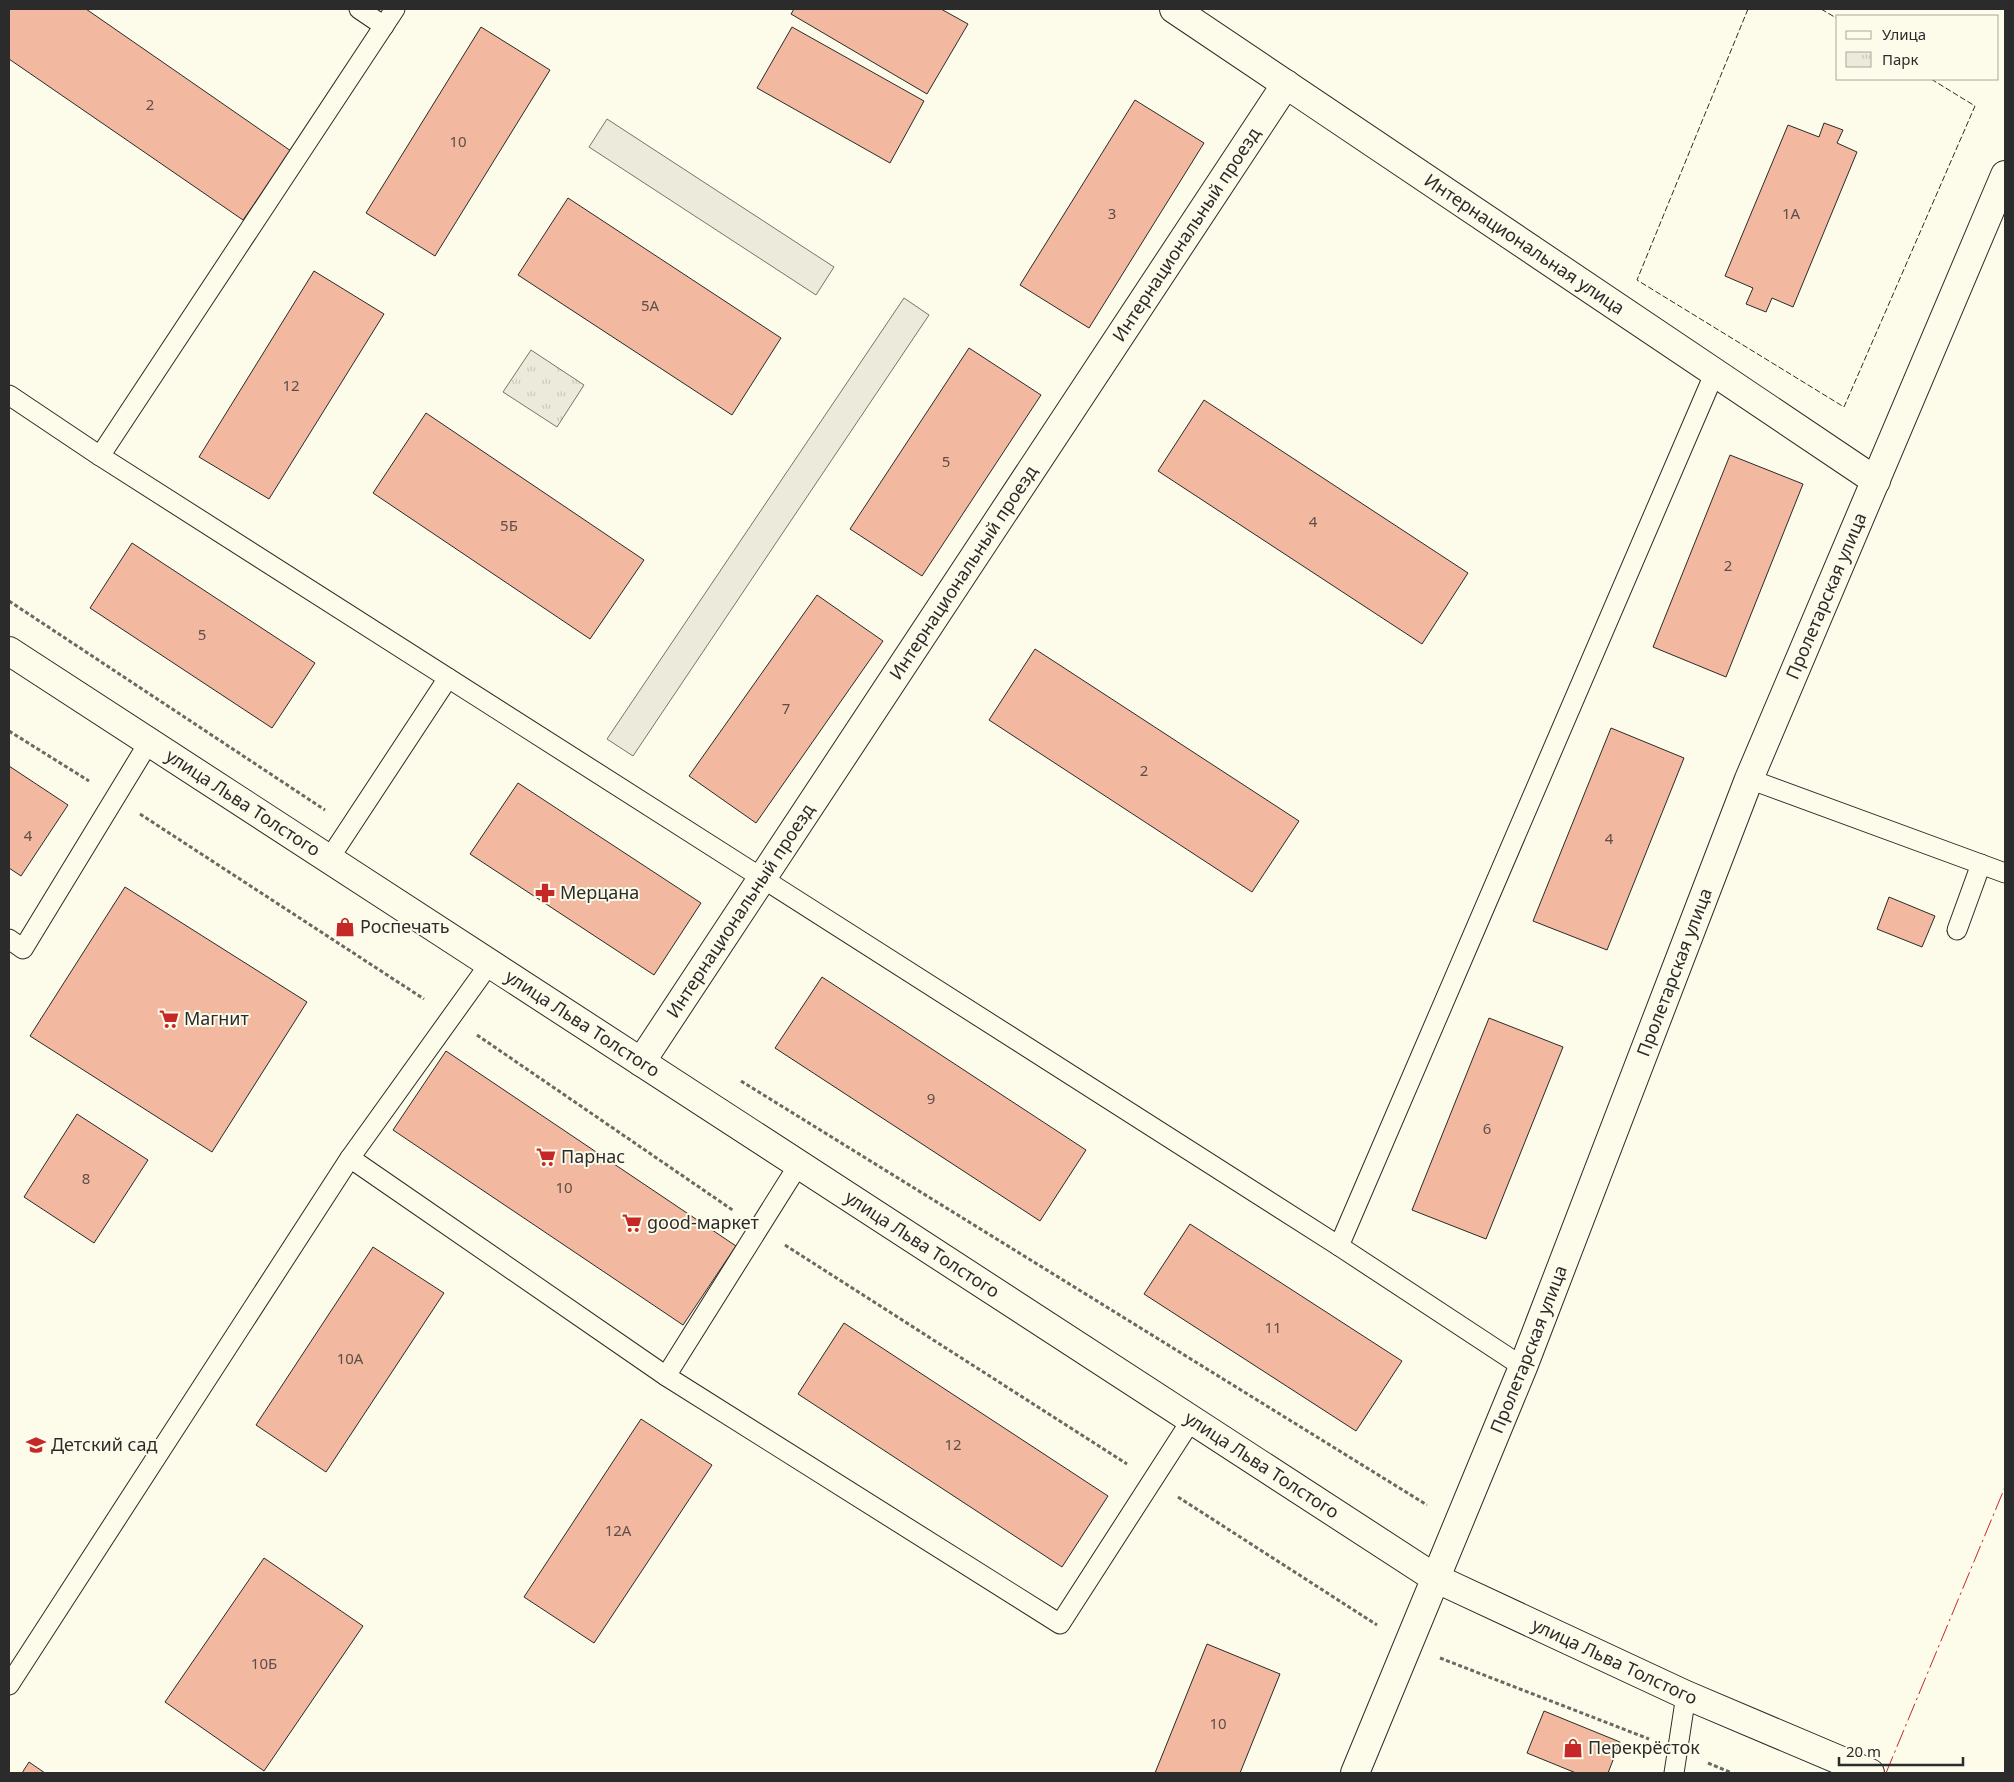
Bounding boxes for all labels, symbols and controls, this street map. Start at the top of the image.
legend [1836,15,1999,80]
text: Улица [1882,24,1926,44]
text: Парк [1882,49,1918,69]
house number: 2 [146,94,154,114]
street label: Интернациональный проезд [1106,122,1265,346]
house number: 10 [449,131,467,151]
street label: Интернациональная улица [1420,168,1630,320]
house number: 3 [1108,203,1116,223]
house number: 1А [1782,203,1801,223]
house number: 5А [641,295,660,315]
house number: 12 [282,375,300,395]
house number: 5 [942,451,950,471]
street label: Интернациональный проезд [883,460,1042,684]
street label: Пролетарская улица [1780,509,1872,683]
house number: 4 [1309,511,1318,531]
house number: 5Б [500,515,518,535]
house number: 2 [1724,555,1732,575]
house number: 5 [198,624,206,644]
house number: 7 [782,698,790,718]
street label: улица Льва Толстого [162,743,325,861]
house number: 2 [1140,760,1148,780]
street label: Интернациональный проезд [660,798,819,1022]
house number: 4 [24,825,33,845]
house number: 4 [1605,828,1614,848]
place label: Мерцана [560,880,639,904]
pharmacy icon: Мерцана [534,882,556,904]
street label: Пролетарская улица [1630,884,1717,1060]
place label: Роспечать [360,914,450,938]
shop icon: Роспечать [334,916,356,938]
street label: улица Льва Толстого [501,964,665,1082]
place label: Магнит [184,1006,249,1030]
supermarket icon: Магнит [158,1008,180,1030]
house number: 9 [927,1088,935,1108]
house number: 6 [1483,1118,1491,1138]
place label: Парнас [561,1144,625,1168]
supermarket icon: Парнас [535,1146,557,1168]
house number: 8 [82,1168,90,1188]
house number: 10 [555,1177,573,1197]
street label: улица Льва Толстого [841,1185,1004,1303]
place label: good-маркет [647,1210,759,1234]
supermarket icon: good-маркет [621,1212,643,1234]
street label: Пролетарская улица [1484,1262,1572,1437]
house number: 11 [1264,1317,1282,1337]
house number: 10А [337,1348,364,1368]
street label: улица Льва Толстого [1180,1405,1344,1523]
place label: Детский сад [51,1432,157,1456]
school or university icon: Детский сад [25,1434,47,1456]
house number: 12 [944,1434,962,1454]
house number: 12А [605,1520,632,1540]
street label: улица Льва Толстого [1528,1612,1701,1709]
house number: 10Б [251,1653,277,1673]
house number: 10 [1209,1713,1227,1733]
scale bar [1839,1734,1963,1766]
place label: Перекрёсток [1588,1735,1700,1759]
shop icon: Перекрёсток [1562,1737,1584,1759]
text: 20 m [1846,1741,1881,1761]

